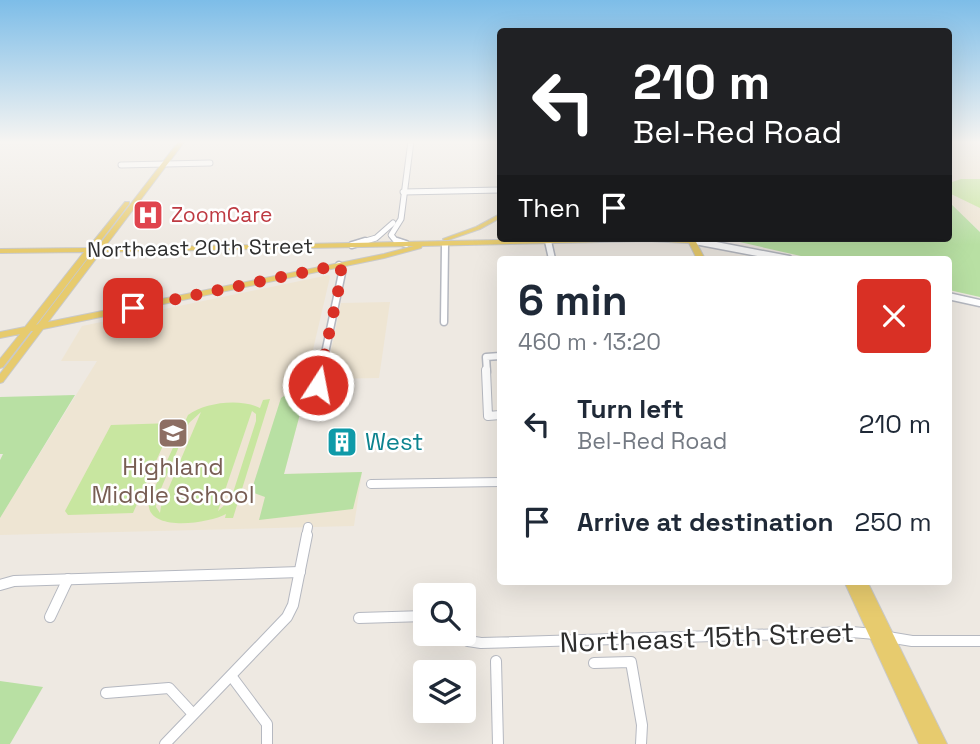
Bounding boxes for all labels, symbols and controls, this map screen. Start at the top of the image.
text: 210 m [633,51,770,113]
icon: left [518,56,609,147]
text: Bel-Red Road [633,112,842,152]
icon: arrive [595,189,633,227]
text: Then [518,191,581,225]
hospital icon: ZoomCare [131,198,165,232]
place label: ZoomCare [171,201,272,228]
street label: Northeast 20th Street [87,232,313,263]
text: 6 min [518,274,628,327]
pin [103,278,163,338]
button: close [857,279,931,353]
icon: arrive [114,289,152,327]
text: 460 m · 13:20 [518,327,661,357]
position arrow [281,348,355,422]
text: Turn left [577,392,684,426]
icon: left [518,405,556,443]
text: 210 m [859,407,931,441]
school or university icon: Highland Middle School [156,416,190,450]
building icon: West [325,425,359,459]
place label: West [365,426,423,457]
text: Bel-Red Road [577,426,727,456]
place label: Highland Middle School [91,451,255,510]
icon: arrive [518,503,556,541]
text: Arrive at destination [577,505,834,539]
text: 250 m [855,505,932,539]
map controls [413,583,476,723]
button: search [413,583,476,646]
street label: Northeast 15th Street [559,614,855,660]
button: layers [413,660,476,723]

